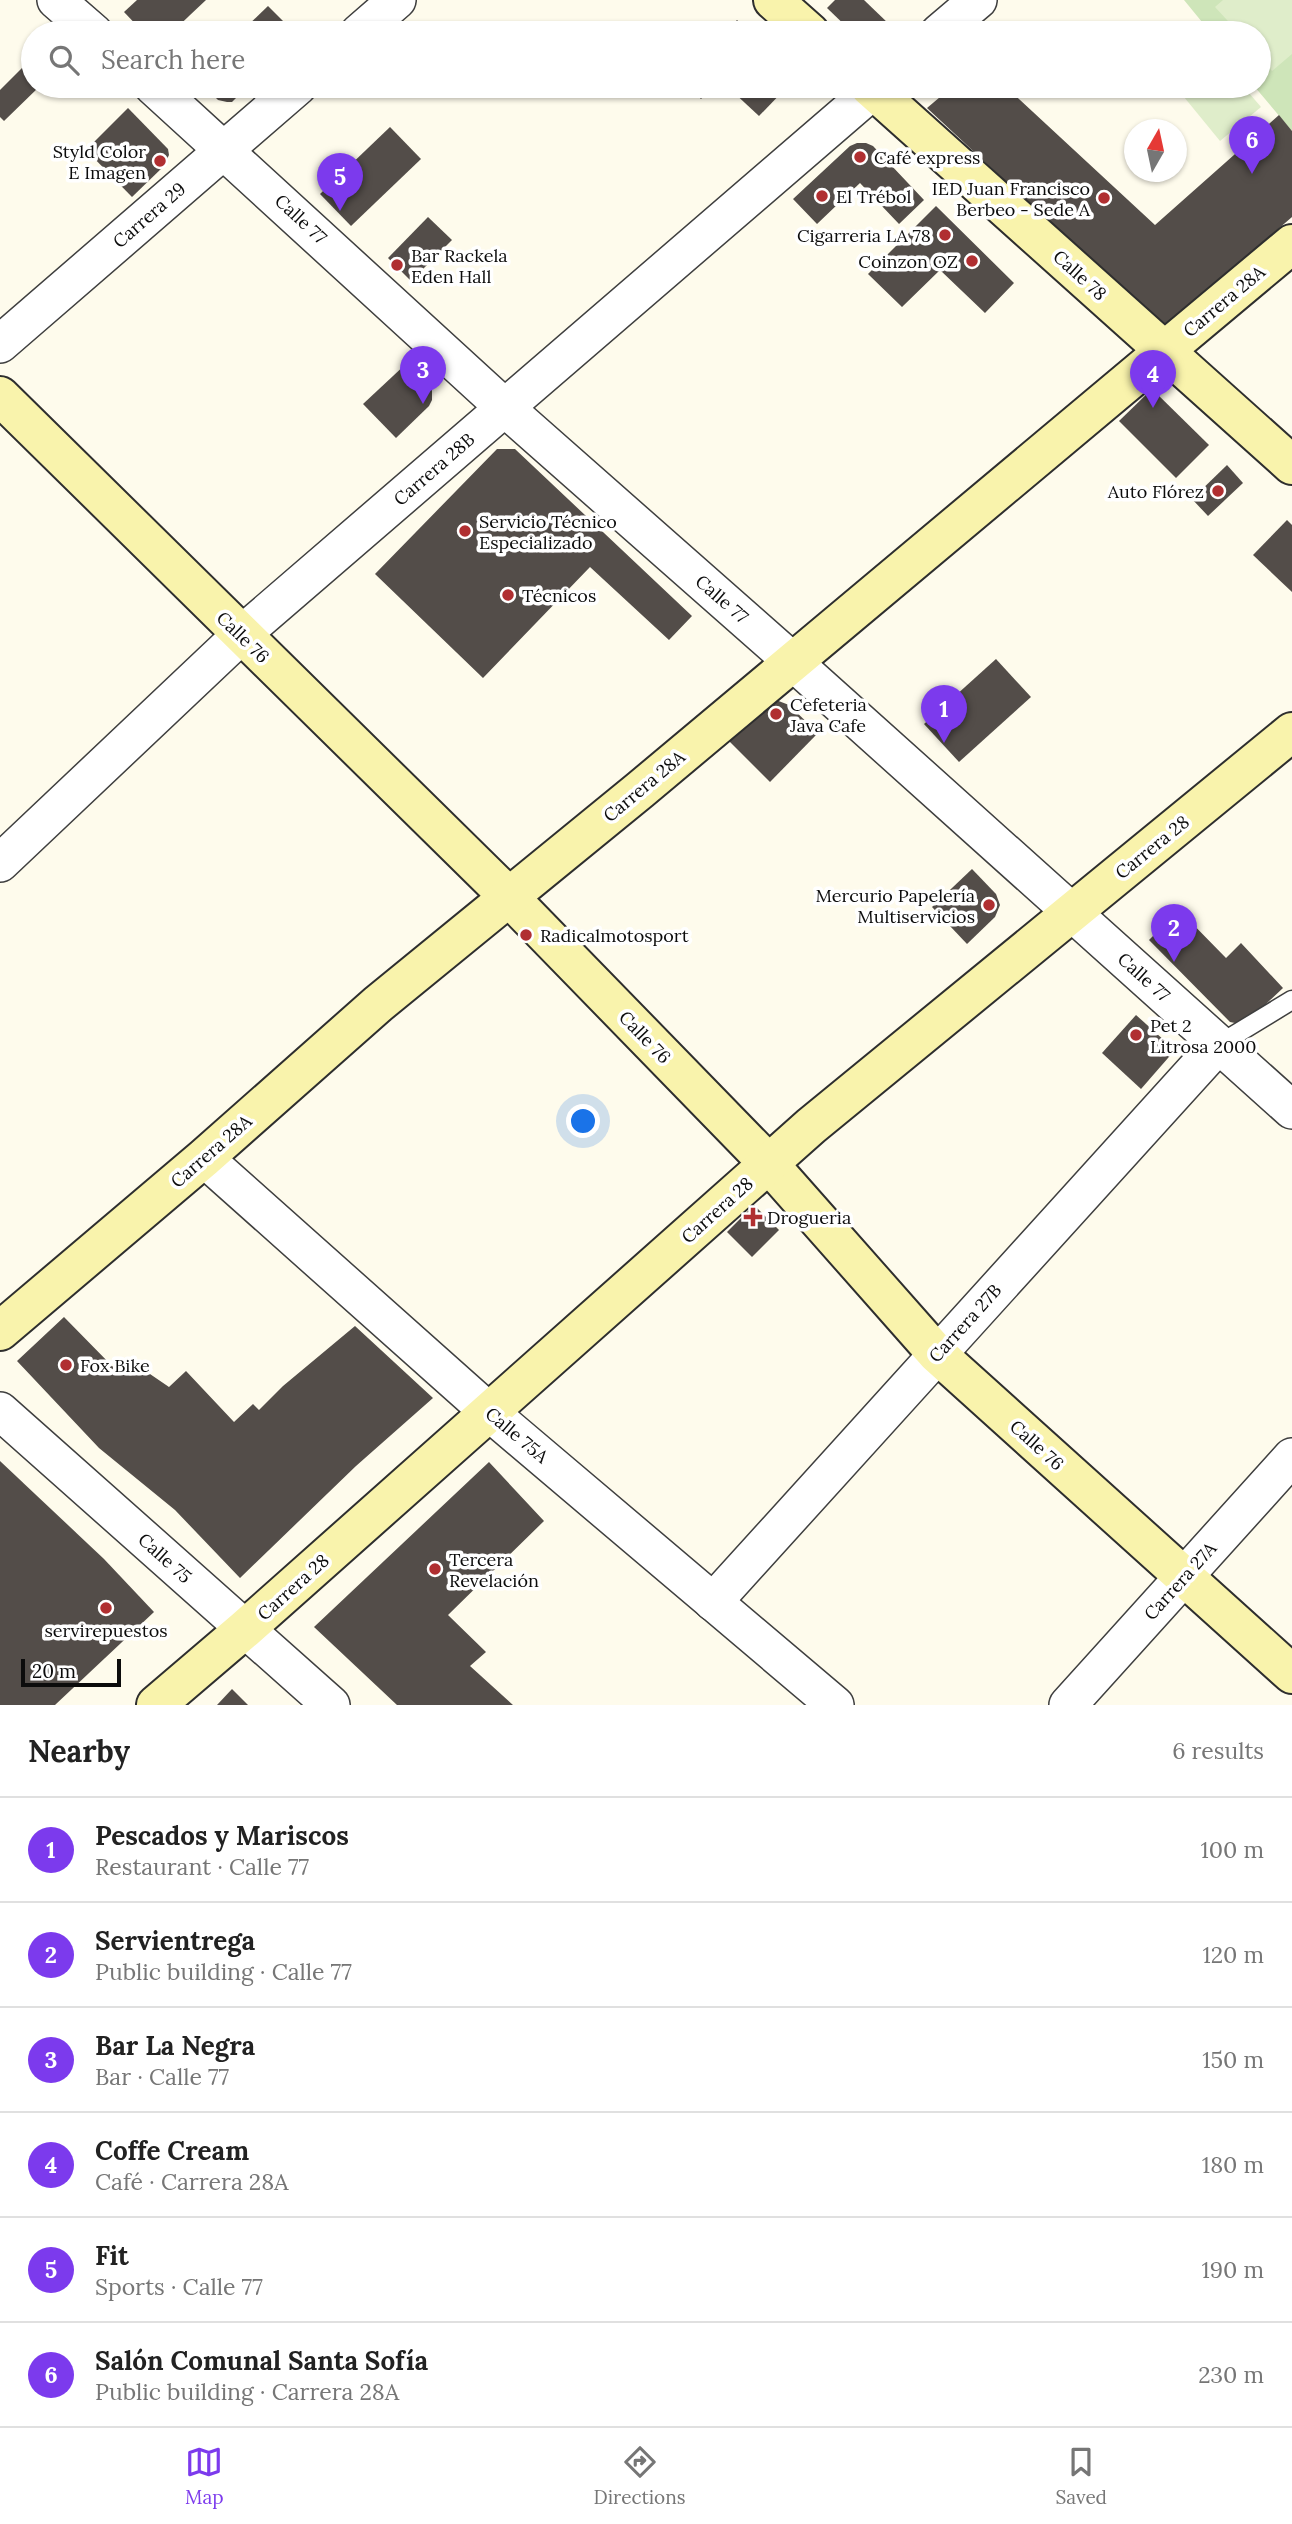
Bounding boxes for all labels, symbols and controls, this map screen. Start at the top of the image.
search box [21,21,1271,98]
icon: search [45,41,83,79]
text: Search here [101,43,245,76]
pin: 6 [1229,116,1275,174]
north arrow [1124,119,1187,182]
place label: Styld Color E Imagen [53,140,146,184]
place label: Café express [874,146,980,169]
marker: Café express [852,149,868,165]
marker: Styld Color E Imagen [152,153,168,169]
pin: 5 [317,153,363,211]
street label: Carrera 29 [108,177,190,253]
place label: IED Juan Francisco Berbeo - Sede A [932,177,1091,221]
place label: El Trébol [836,185,912,208]
marker: El Trébol [814,188,830,204]
street label: Calle 77 [270,189,332,249]
marker: IED Juan Francisco Berbeo - Sede A [1096,190,1112,206]
place label: Cigarreria LA 78 [797,224,931,247]
marker: Cigarreria LA 78 [937,227,953,243]
place label: Bar Rackela Eden Hall [411,244,508,288]
street label: Calle 78 [1048,245,1112,305]
place label: Coinzon OZ [858,250,958,273]
marker: Coinzon OZ [964,253,980,269]
marker: Bar Rackela Eden Hall [389,257,405,273]
street label: Carrera 28A [1178,260,1270,342]
pin: 3 [400,346,446,404]
pin: 4 [1130,350,1176,408]
street label: Carrera 28B [389,428,479,510]
place label: Auto Flórez [1107,480,1204,503]
marker: Auto Flórez [1210,483,1226,499]
place label: Servicio Técnico Especializado [479,510,617,554]
marker: Servicio Técnico Especializado [457,523,473,539]
street label: Calle 77 [691,570,753,628]
place label: Técnicos [522,584,596,607]
marker: Técnicos [500,587,516,603]
street label: Calle 76 [212,606,274,668]
pin: 1 [921,685,967,743]
place label: Cefeteria Java Cafe [789,693,867,737]
marker: Cefeteria Java Cafe [768,706,784,722]
street label: Carrera 28A [598,745,690,827]
street label: Carrera 28 [1110,810,1194,884]
place label: Mercurio Papelería Multiservicios [815,884,975,928]
marker: Mercurio Papelería Multiservicios [981,897,997,913]
pin: 2 [1151,904,1197,962]
place label: Radicalmotosport [540,924,689,947]
marker: Radicalmotosport [518,927,534,943]
street label: Calle 77 [1113,947,1175,1007]
street label: Calle 76 [614,1006,676,1068]
place label: Pet 2 Litrosa 2000 [1150,1014,1256,1058]
marker: Pet 2 Litrosa 2000 [1128,1027,1144,1043]
your location [566,1104,600,1138]
street label: Carrera 28A [166,1109,257,1192]
street label: Carrera 28 [676,1172,758,1248]
place label: Drogueria [767,1206,851,1229]
marker: Drogueria [745,1209,761,1225]
street label: Carrera 27B [924,1279,1006,1367]
place label: Fox Bike [80,1354,150,1377]
marker: Fox Bike [58,1357,74,1373]
street label: Calle 75A [481,1402,554,1469]
street label: Calle 76 [1005,1415,1069,1475]
street label: Calle 75 [133,1528,197,1588]
street label: Carrera 27A [1139,1536,1222,1625]
place label: Tercera Revelación [449,1548,539,1592]
street label: Carrera 28 [252,1549,334,1625]
marker: Tercera Revelación [427,1561,443,1577]
marker: servirepuestos [98,1600,114,1616]
place label: servirepuestos [45,1619,168,1642]
scale bar [21,1656,121,1688]
text: 20 m [32,1659,76,1683]
text: Nearby [28,1732,130,1770]
text: 6 results [1172,1736,1264,1765]
text: Pescados y Mariscos [95,1819,349,1852]
text: 1 [46,1835,56,1864]
text: 100 m [1200,1835,1264,1864]
text: Restaurant · Calle 77 [95,1852,309,1881]
text: Servientrega [95,1924,255,1957]
text: 2 [45,1940,57,1969]
text: 120 m [1202,1940,1264,1969]
text: Public building · Calle 77 [95,1957,352,1986]
text: Bar La Negra [95,2029,255,2062]
text: 3 [45,2045,57,2074]
text: 150 m [1202,2045,1264,2074]
text: Bar · Calle 77 [95,2062,229,2091]
text: Coffe Cream [95,2134,249,2167]
text: 4 [45,2150,57,2179]
text: 180 m [1202,2150,1264,2179]
text: Café · Carrera 28A [95,2167,288,2196]
text: Fit [95,2239,129,2272]
text: 5 [45,2255,57,2284]
text: 190 m [1201,2255,1264,2284]
text: Sports · Calle 77 [95,2272,263,2301]
text: Salón Comunal Santa Sofía [95,2344,428,2377]
text: 6 [44,2360,58,2389]
text: 230 m [1198,2360,1264,2389]
text: Public building · Carrera 28A [95,2377,399,2406]
tab: Map [185,2443,224,2509]
tab: Directions [594,2443,686,2509]
tab: Saved [1056,2443,1107,2509]

